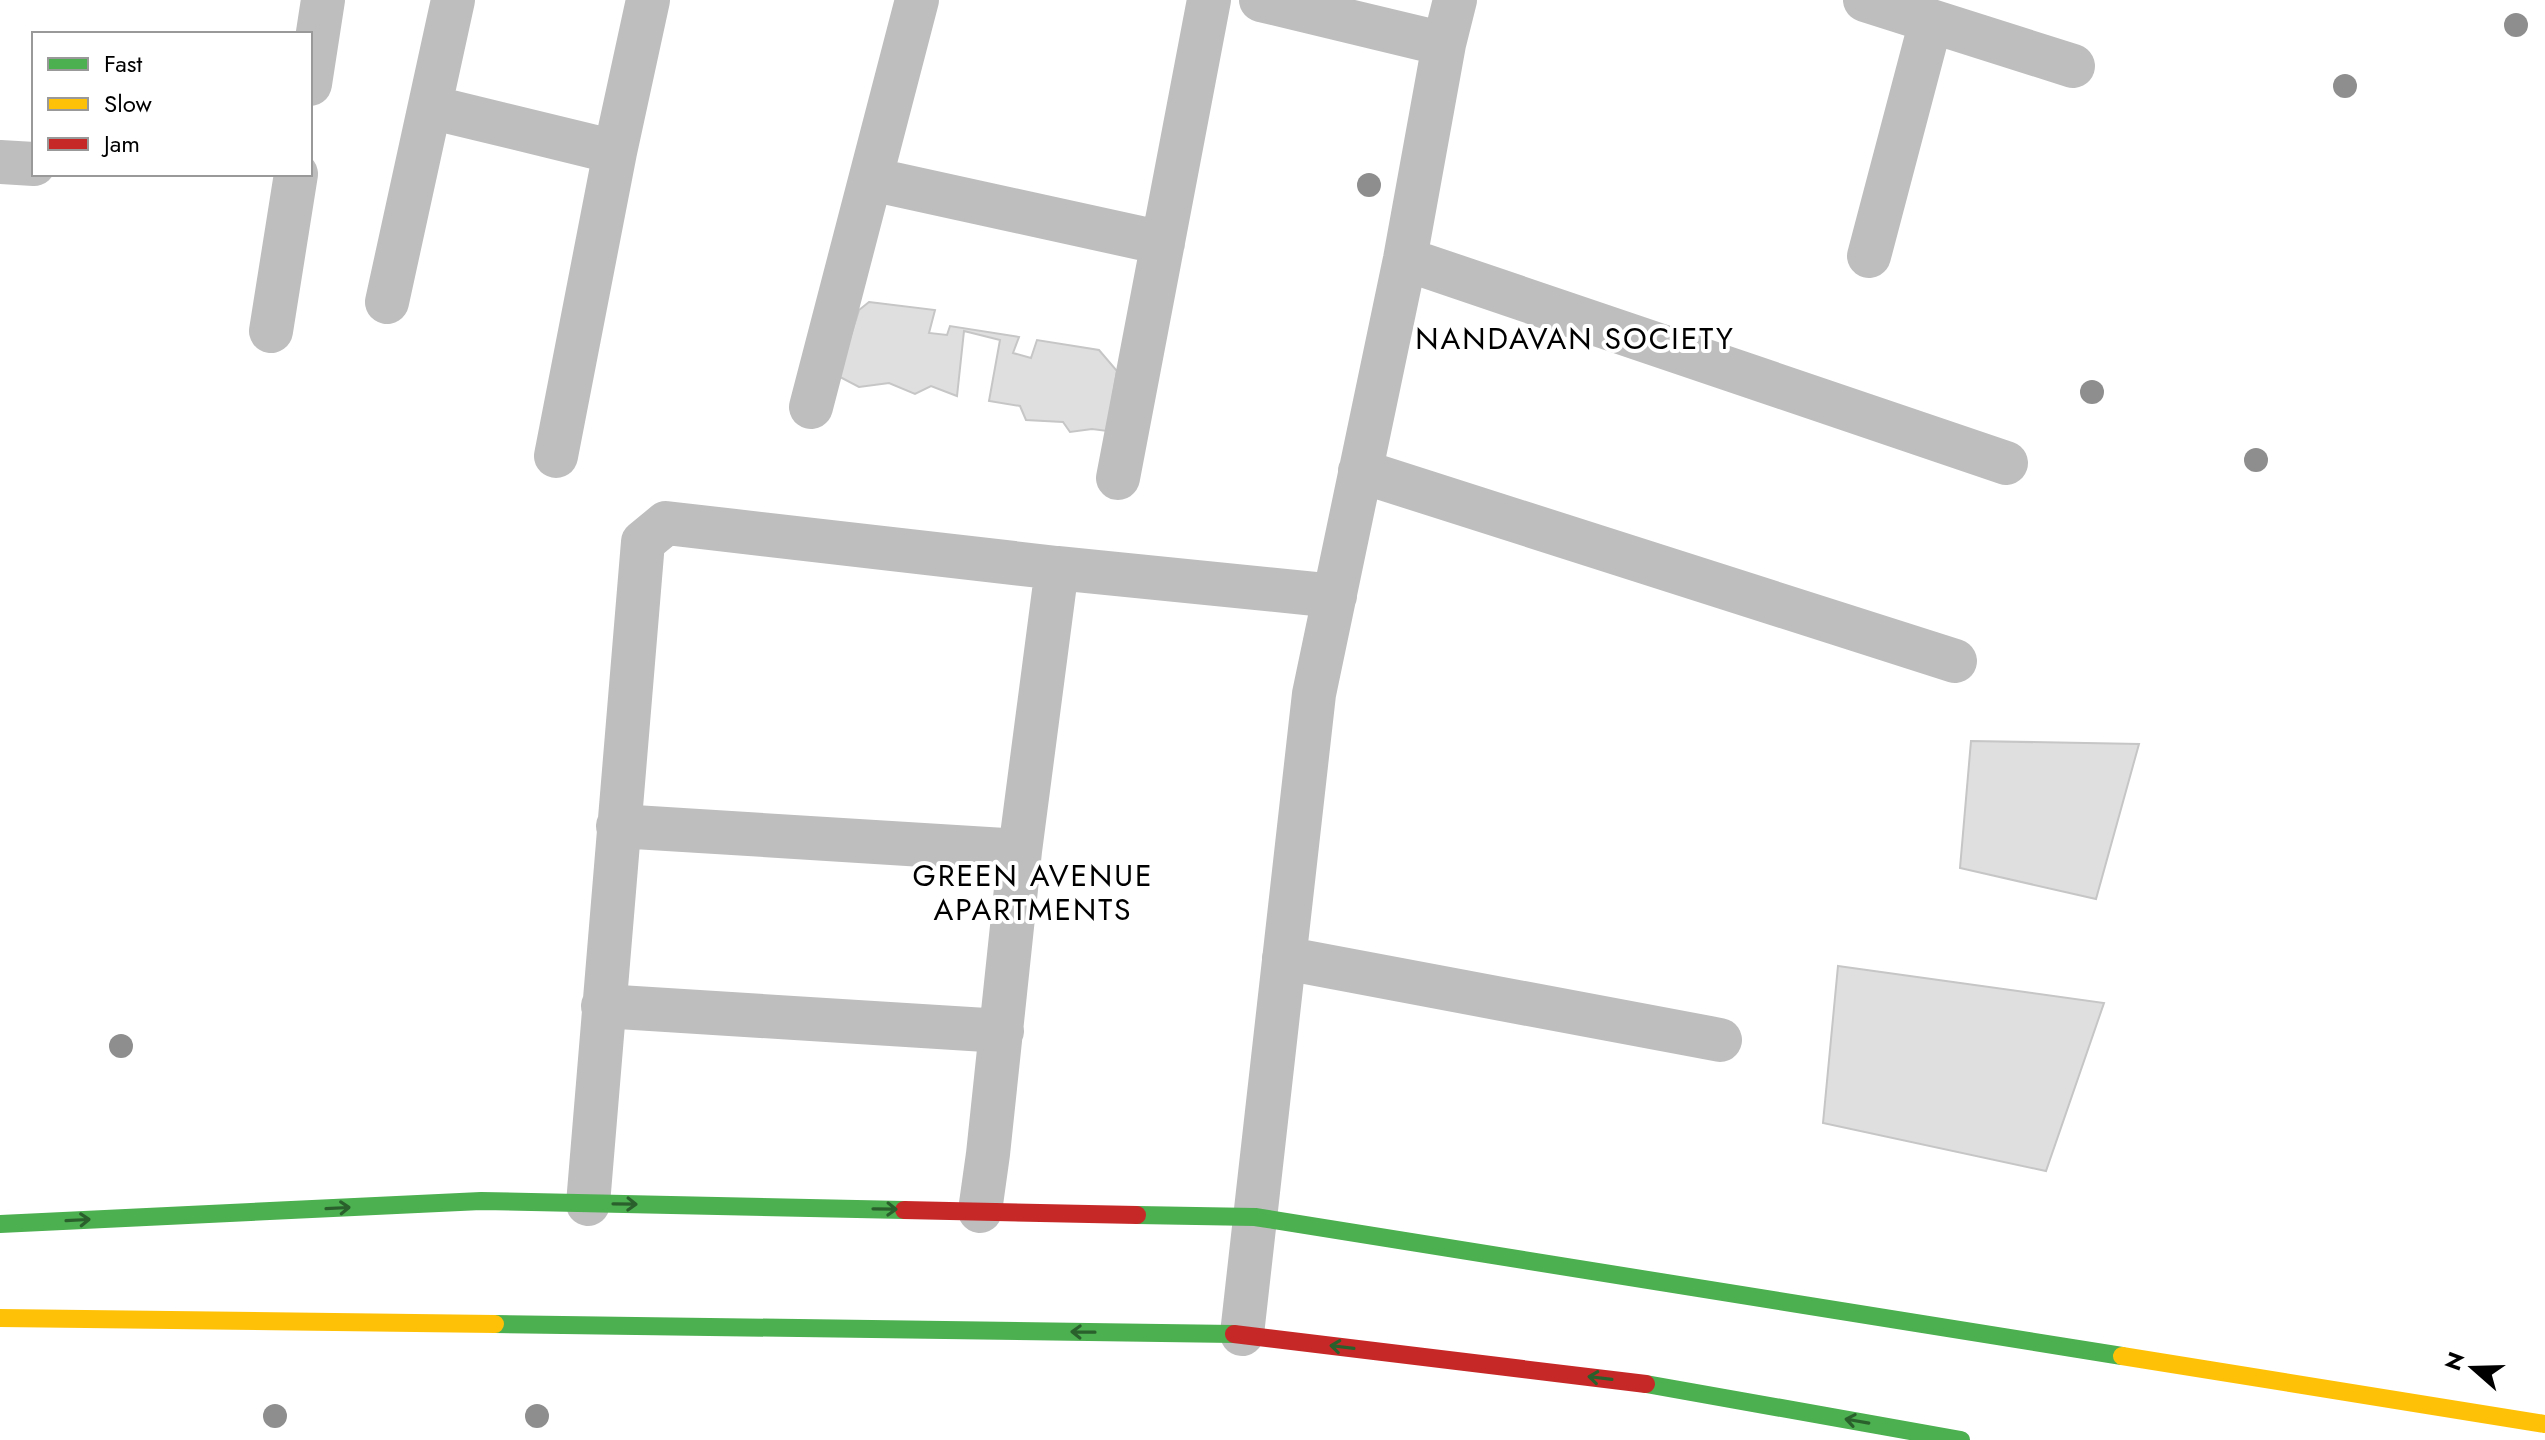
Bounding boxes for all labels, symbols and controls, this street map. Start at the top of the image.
legend [32,32,312,176]
text: Fast [104,46,142,81]
text: Slow [104,86,152,121]
text: Jam [101,126,140,161]
district label: NANDAVAN SOCIETY [1415,317,1735,360]
district label: GREEN AVENUE APARTMENTS [913,854,1153,931]
one-way arrow [611,1197,638,1212]
one-way arrow [324,1200,351,1215]
one-way arrow [871,1202,898,1217]
one-way arrow [64,1213,91,1228]
one-way arrow [1070,1324,1097,1340]
north arrow [2433,1328,2513,1408]
one-way arrow [1329,1339,1356,1354]
text: N [2436,1347,2472,1375]
one-way arrow [1588,1370,1613,1385]
one-way arrow [1844,1413,1870,1428]

